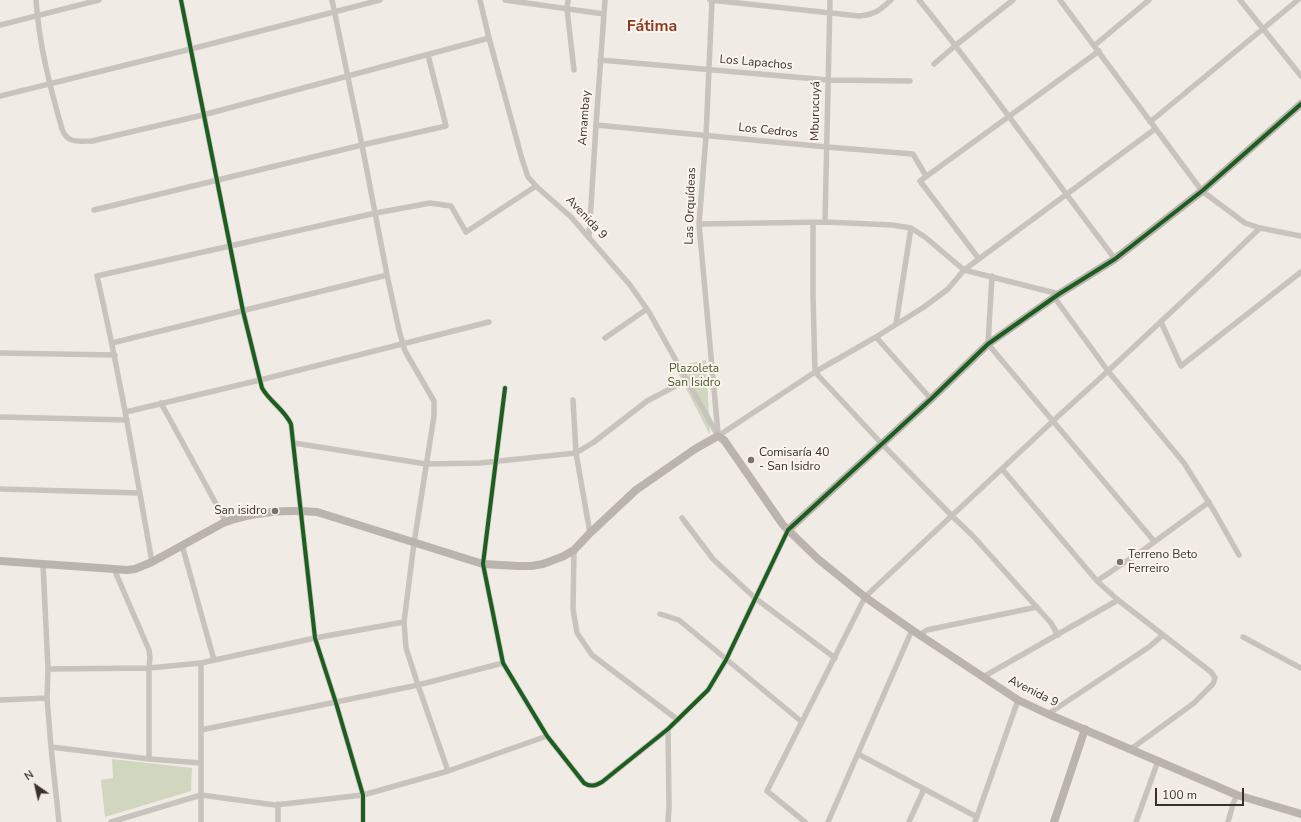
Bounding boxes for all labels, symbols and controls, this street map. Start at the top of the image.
district label: Fátima [627,17,677,37]
street label: Los Lapachos [719,53,793,73]
street label: Mburucuyá [808,81,824,141]
street label: Amambay [576,90,594,146]
street label: Los Cedros [738,121,798,141]
street label: Las Orquídeas [682,167,700,245]
street label: Avenida 9 [562,193,610,243]
park label: Plazoleta San Isidro [667,362,721,390]
place label: Comisaría 40 - San Isidro [759,446,829,474]
marker: Comisaría 40 - San Isidro [746,455,756,465]
place label: San isidro [214,504,267,518]
marker: San isidro [270,506,280,516]
place label: Terreno Beto Ferreiro [1128,548,1197,576]
marker: Terreno Beto Ferreiro [1115,557,1125,567]
street label: Avenida 9 [1006,673,1060,711]
north arrow [16,766,56,806]
text: N [21,767,37,784]
scale bar [1157,780,1246,806]
text: 100 m [1162,787,1197,803]

